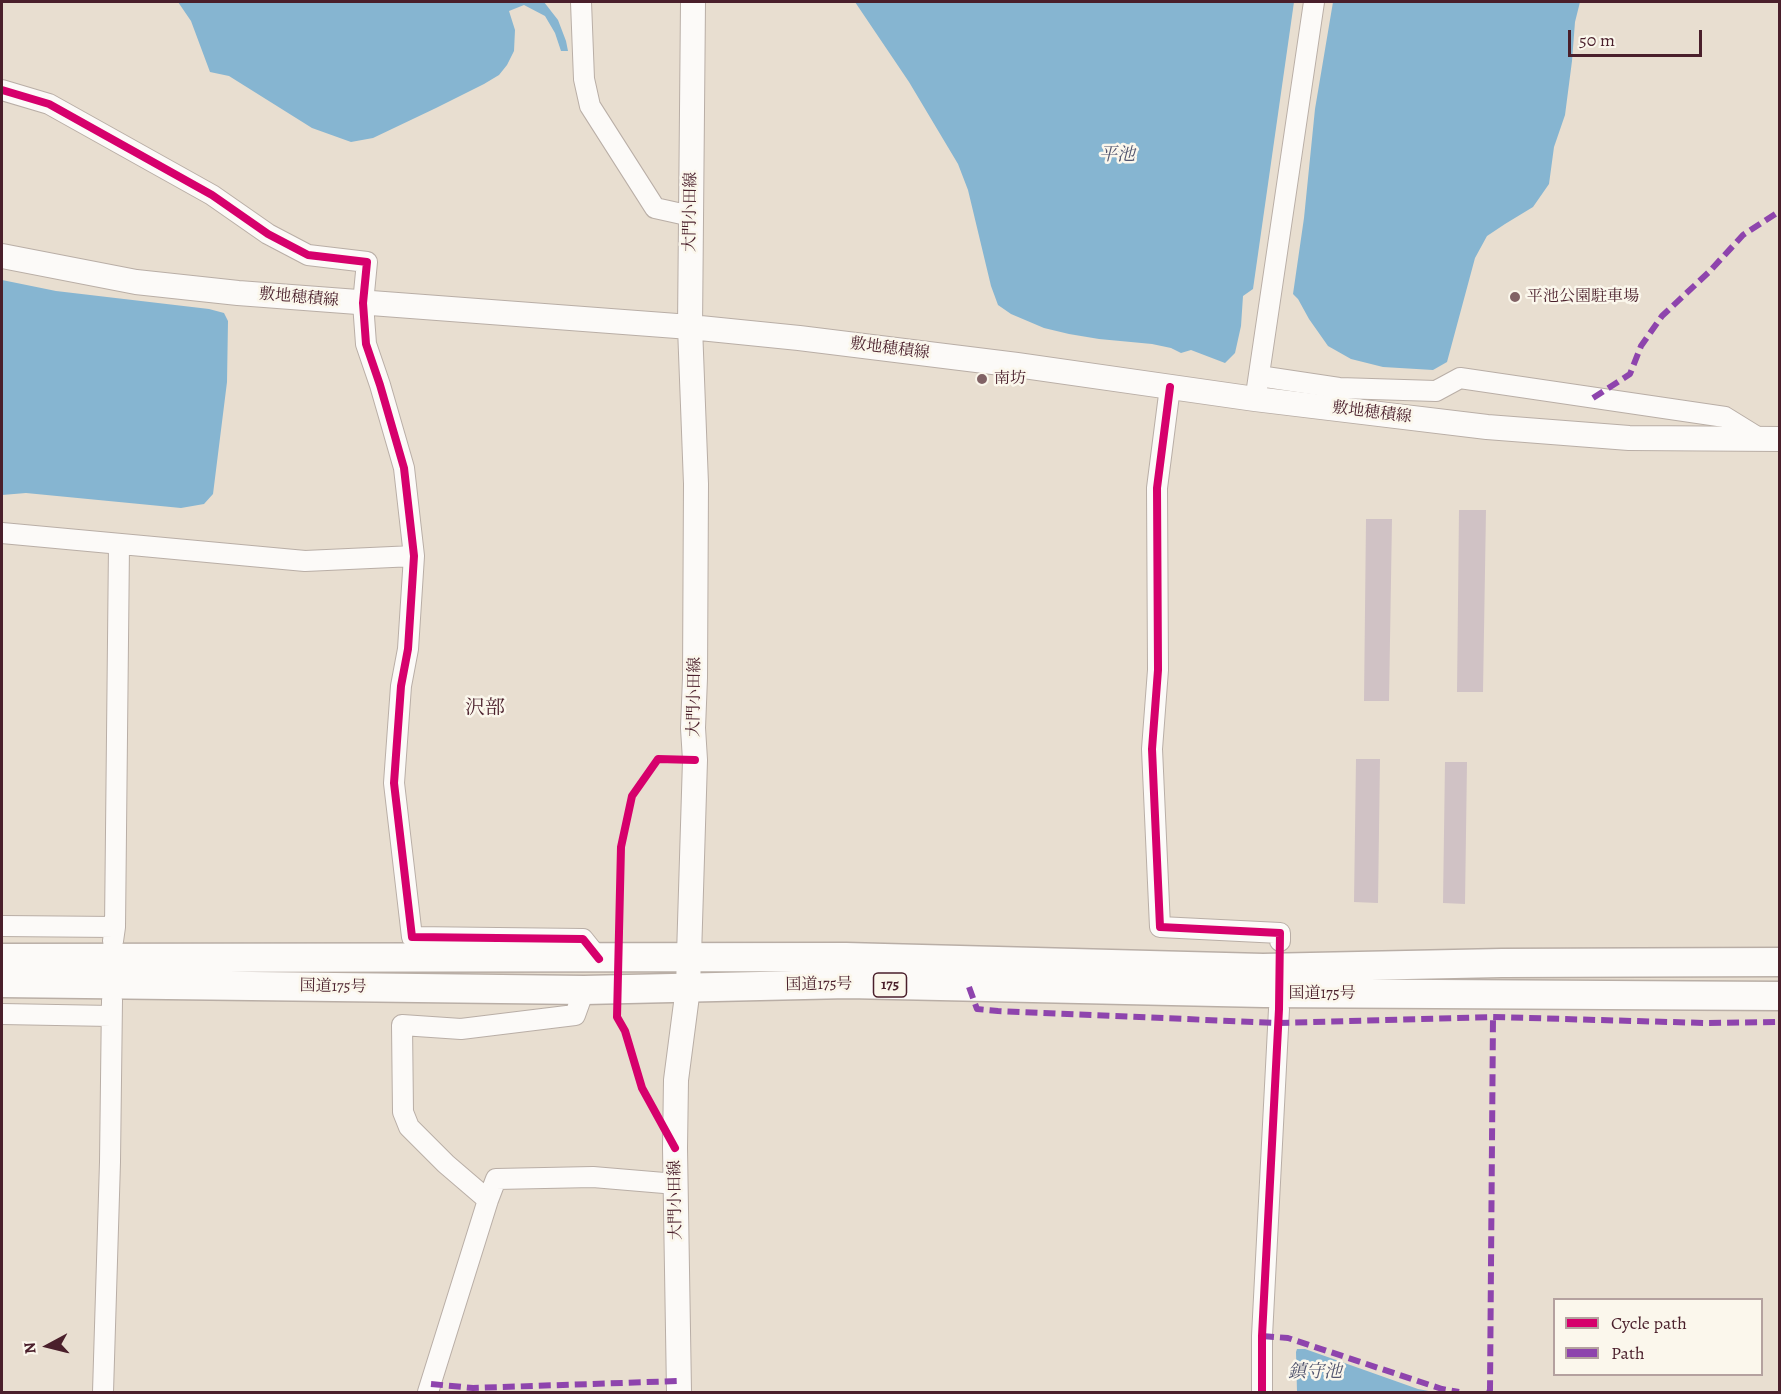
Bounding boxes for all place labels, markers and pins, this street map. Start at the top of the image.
place label: 平池公園駐車場 [1527,287,1639,307]
marker: 平池公園駐車場 [1508,290,1522,304]
place label: 南坊 [994,369,1026,389]
marker: 南坊 [975,372,989,386]

